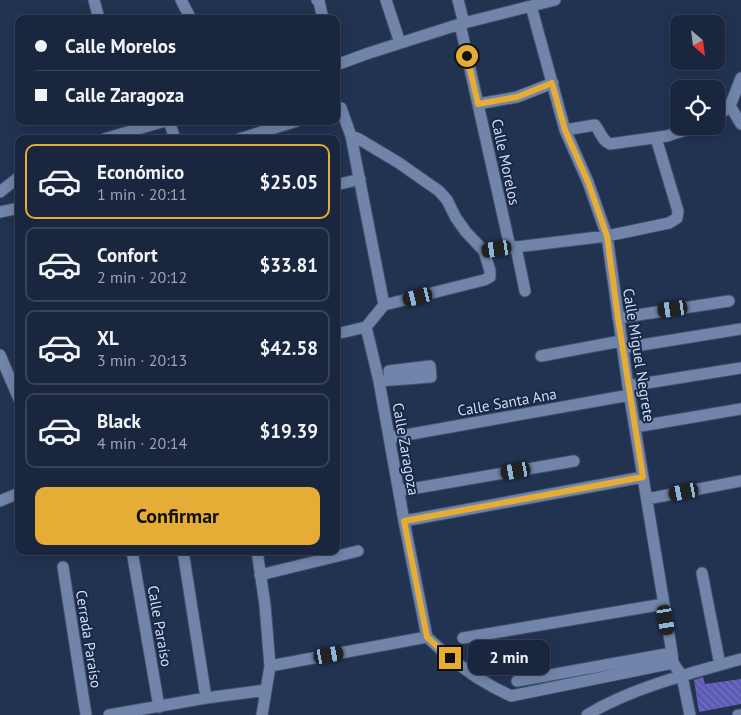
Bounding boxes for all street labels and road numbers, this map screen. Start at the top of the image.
street label: Calle Morelos [488,117,524,207]
street label: Calle Miguel Negrete [619,287,659,423]
street label: Calle Santa Ana [456,384,558,420]
street label: Calle Zaragoza [389,401,423,497]
street label: Calle Paraíso [143,584,177,668]
street label: Cerrada Paraíso [72,589,106,689]

